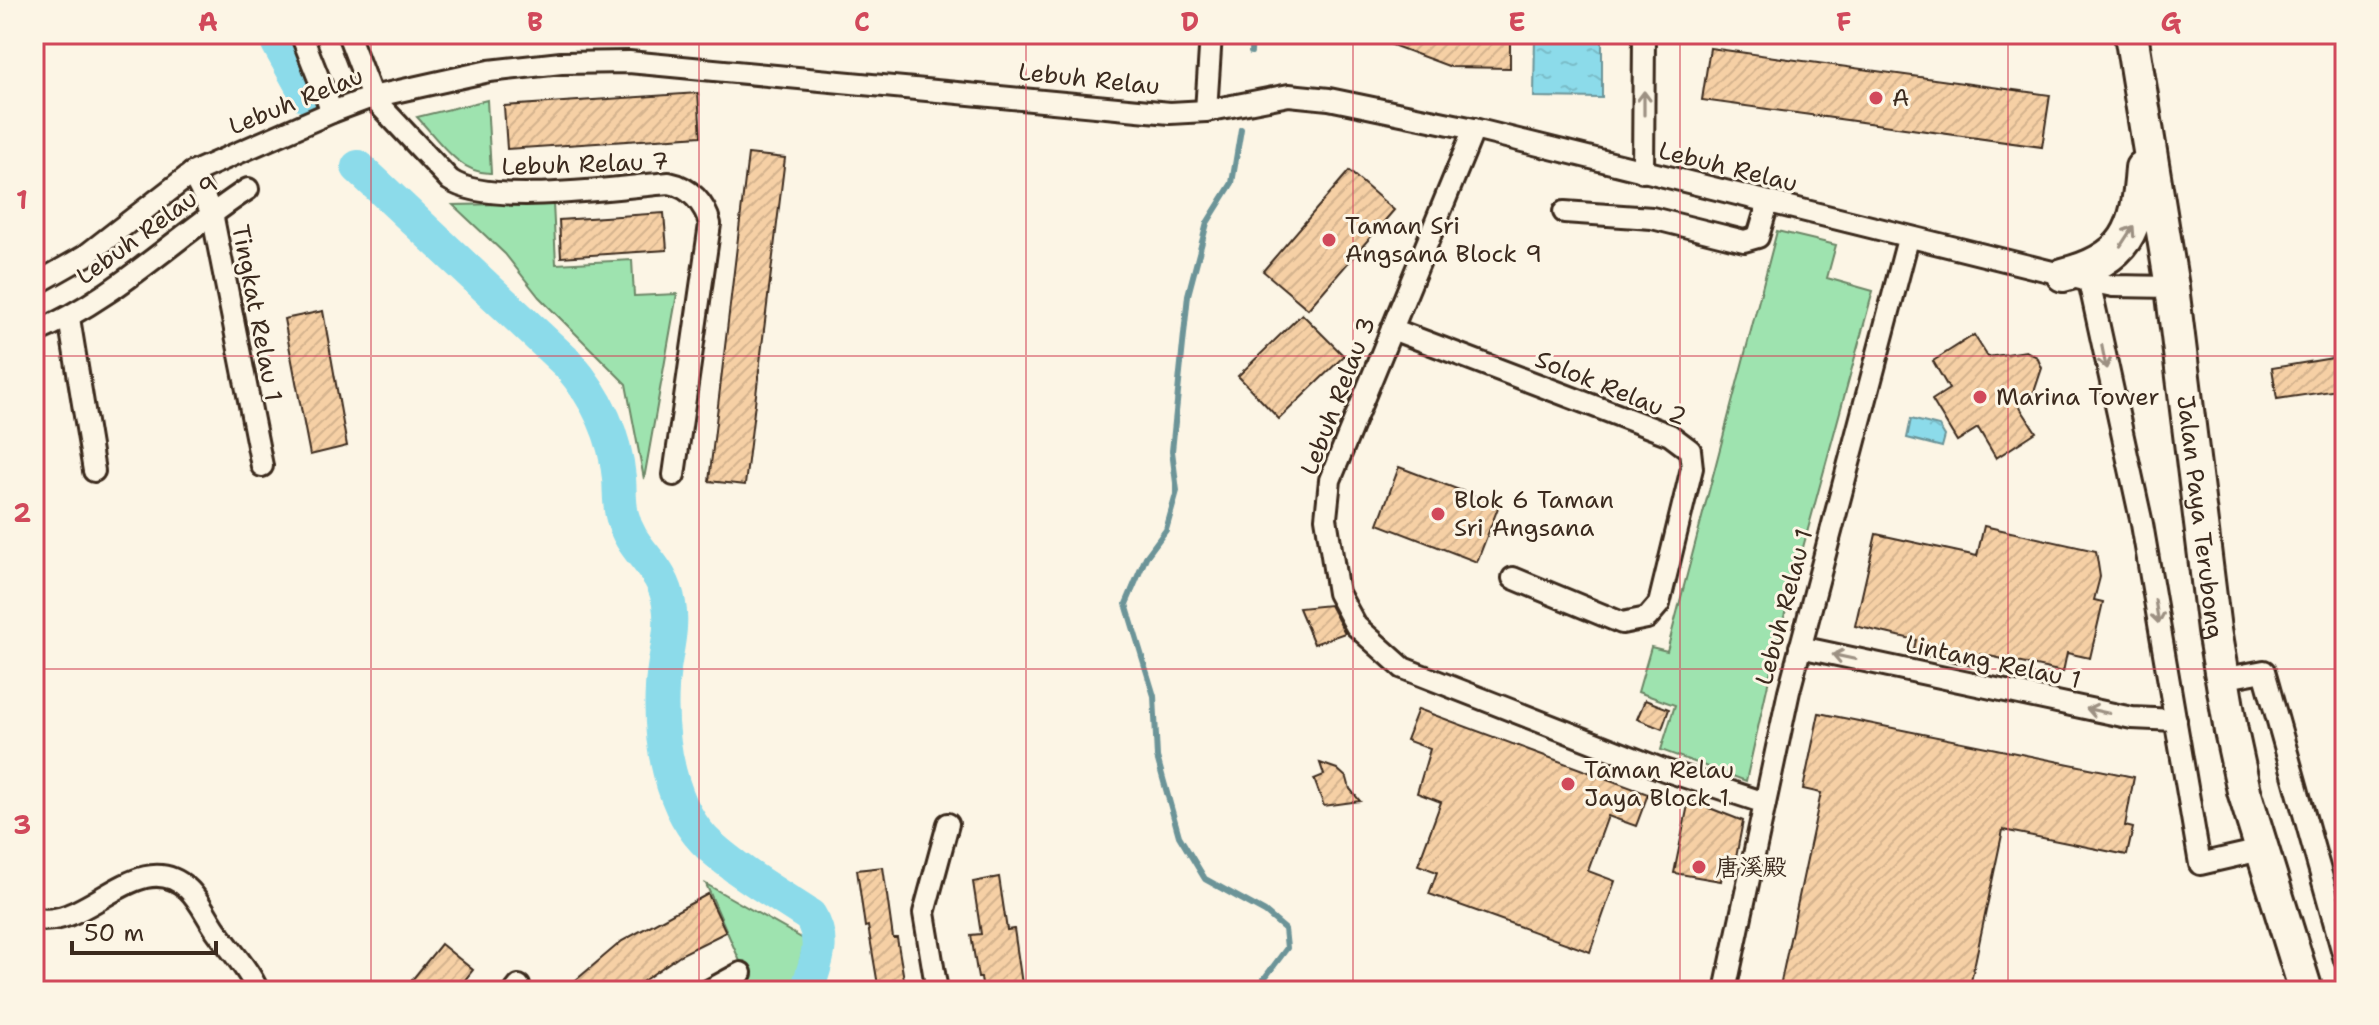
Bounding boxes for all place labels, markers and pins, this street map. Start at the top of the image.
place label: A [1892,82,1909,114]
marker: A [1867,89,1885,107]
place label: Taman Sri Angsana Block 9 [1345,210,1542,270]
marker: Taman Sri Angsana Block 9 [1320,231,1338,249]
place label: Marina Tower [1996,381,2160,413]
marker: Marina Tower [1971,388,1989,406]
place label: Blok 6 Taman Sri Angsana [1454,484,1614,544]
marker: Blok 6 Taman Sri Angsana [1429,505,1447,523]
place label: Taman Relau Jaya Block 1 [1584,754,1734,814]
marker: Taman Relau Jaya Block 1 [1559,775,1577,793]
place label: 唐溪殿 [1715,851,1787,883]
marker: 唐溪殿 [1690,858,1708,876]

